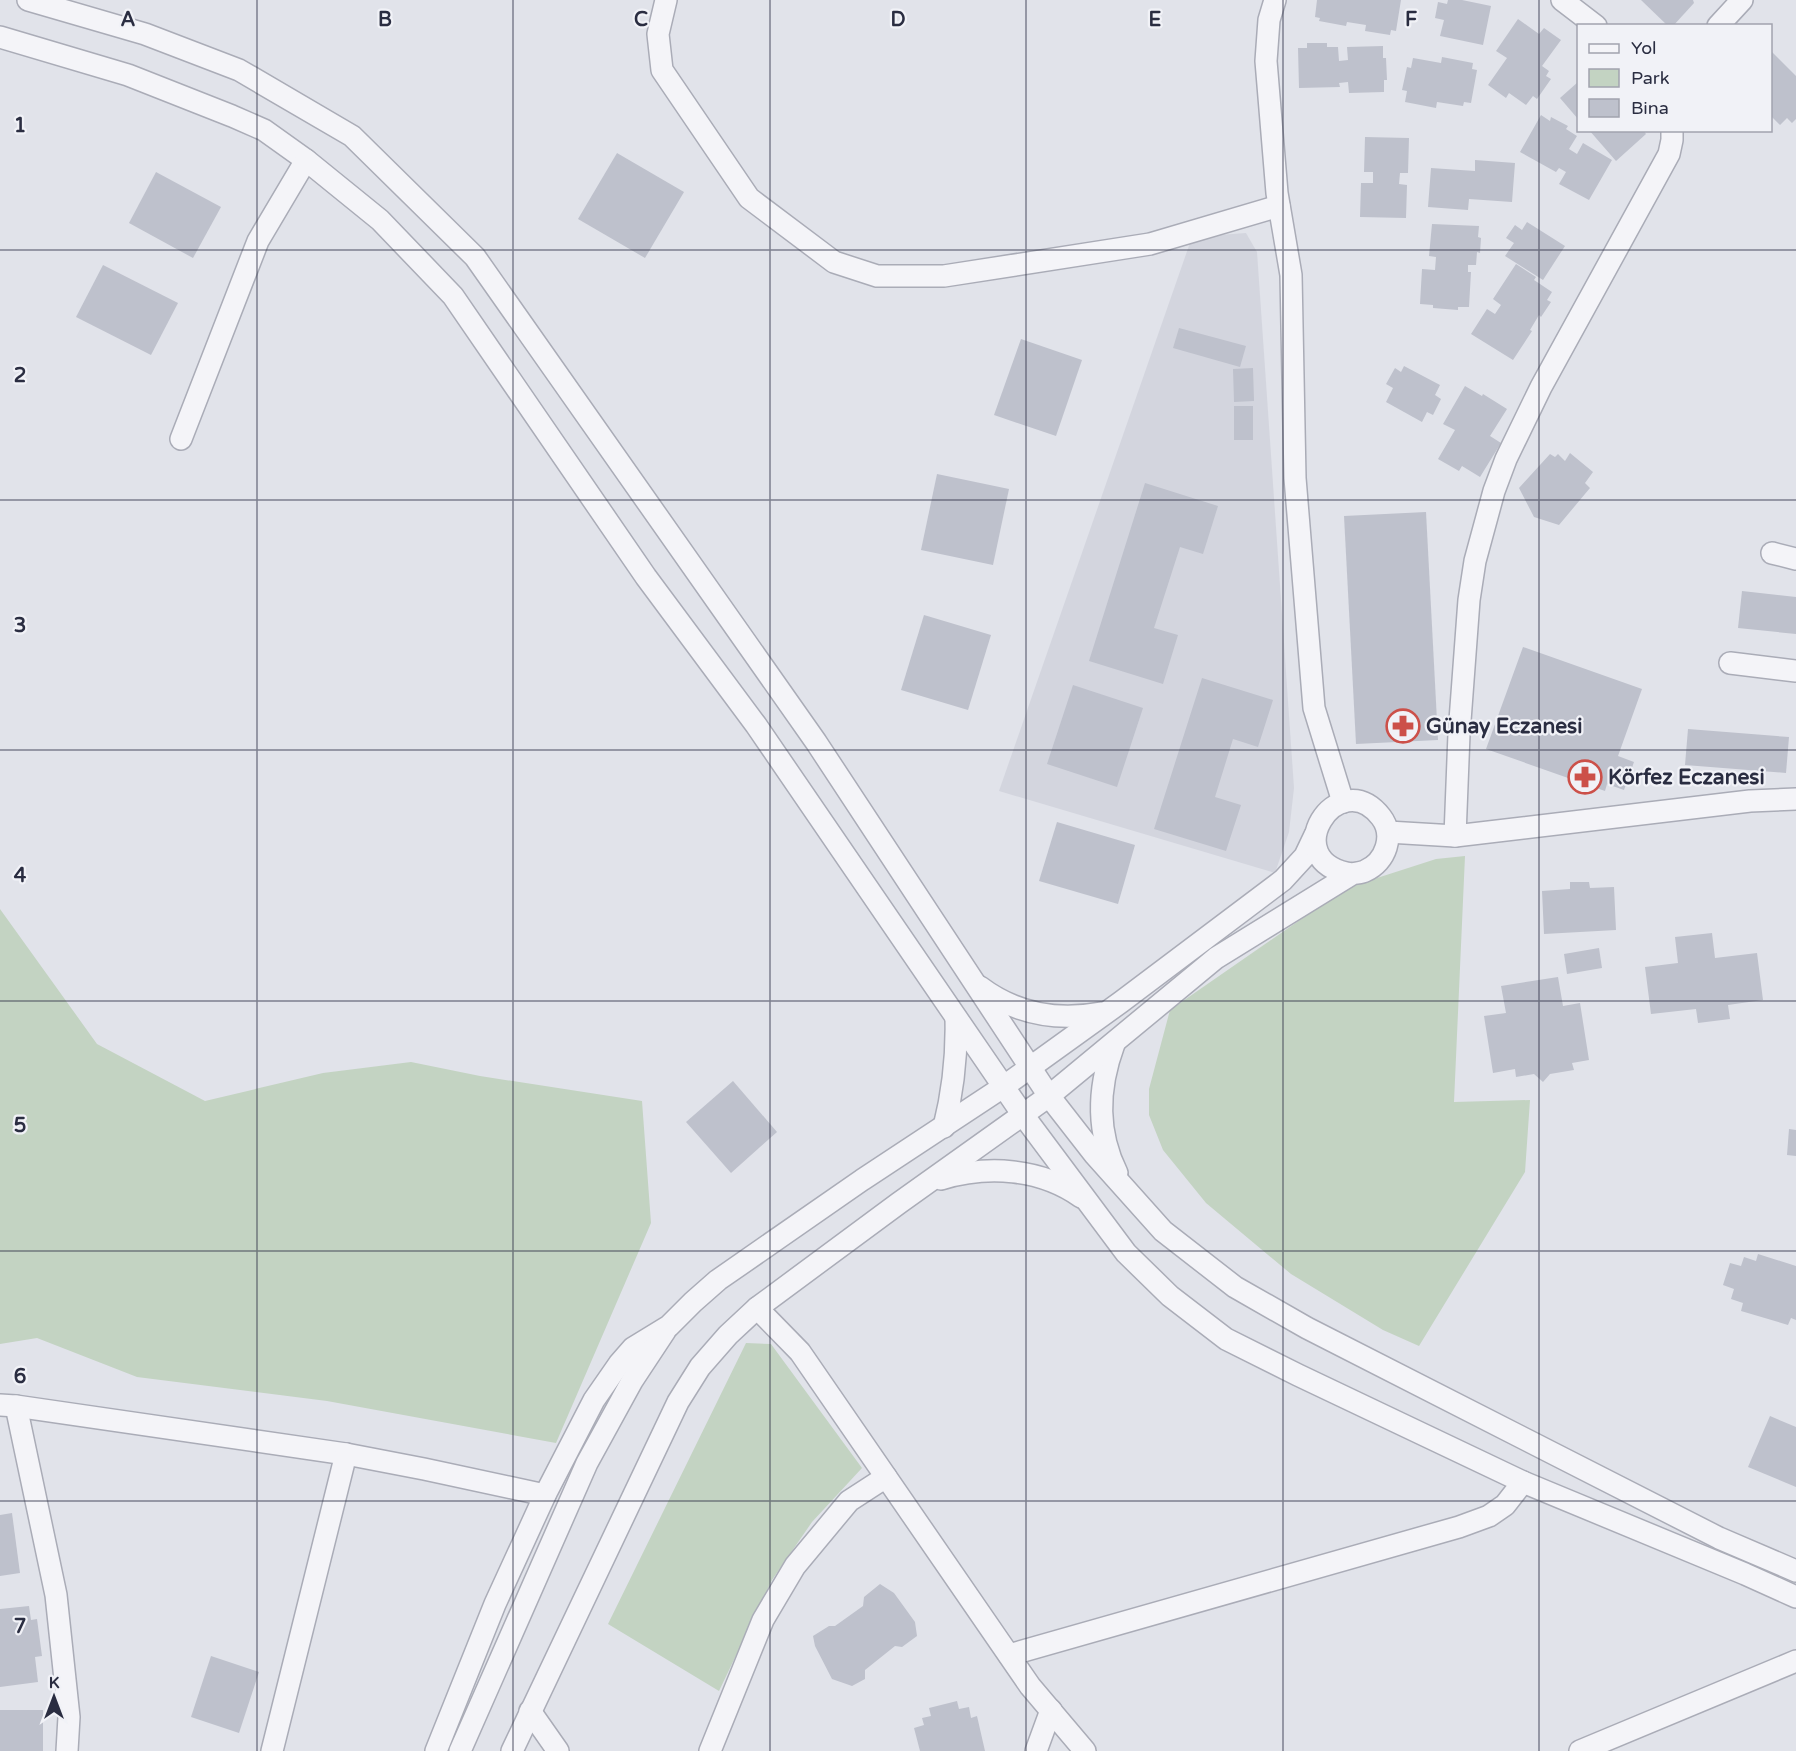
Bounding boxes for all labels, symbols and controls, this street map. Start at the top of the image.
text: A [121,8,136,32]
text: B [378,8,392,32]
text: C [634,8,648,32]
text: D [890,8,906,32]
text: E [1149,8,1162,32]
text: F [1405,8,1417,32]
legend [1577,24,1772,132]
text: Yol [1631,37,1657,59]
text: Park [1631,67,1670,89]
text: Bina [1631,97,1669,119]
text: 1 [14,114,26,138]
text: 2 [14,364,26,388]
text: 3 [14,614,26,638]
pharmacy icon: Günay Eczanesi [1385,708,1421,744]
place label: Günay Eczanesi [1426,714,1582,739]
pharmacy icon: Körfez Eczanesi [1567,759,1603,795]
place label: Körfez Eczanesi [1608,765,1765,790]
text: 4 [14,864,27,888]
text: 5 [14,1114,26,1138]
text: 6 [14,1365,26,1389]
text: 7 [14,1615,26,1639]
north arrow [24,1667,84,1727]
text: K [49,1673,60,1693]

